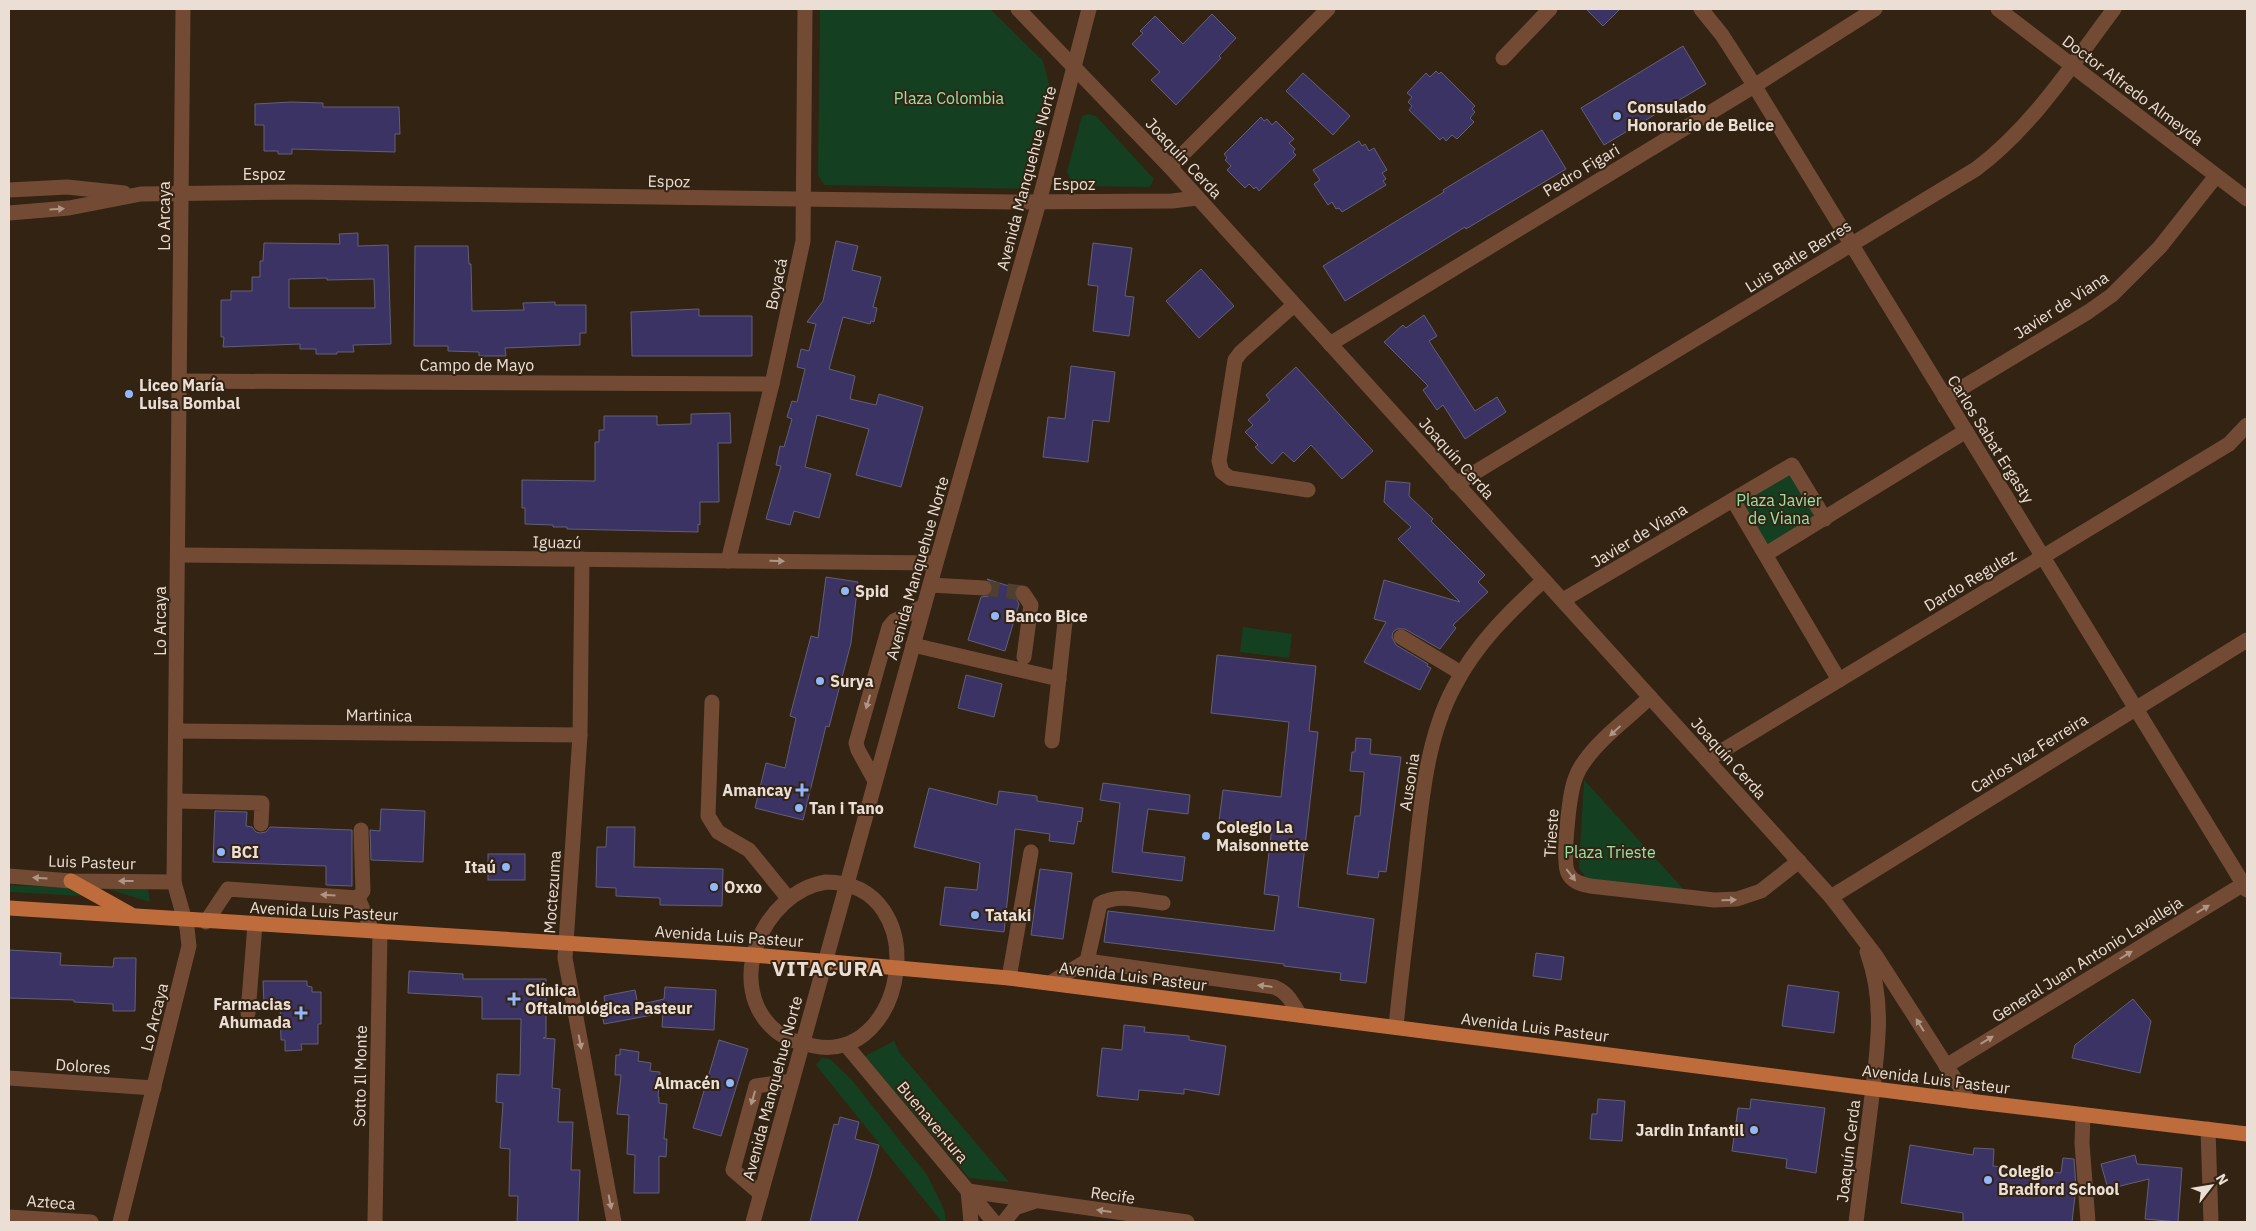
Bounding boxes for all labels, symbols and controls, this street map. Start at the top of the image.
street label: Doctor Alfredo Almeyda [2059,30,2208,150]
street label: Avenida Manquehue Norte [992,83,1060,272]
park label: Plaza Colombia [894,88,1005,108]
place label: Consulado Honorario de Belice [1627,97,1774,135]
marker: Consulado Honorario de Belice [1611,110,1623,122]
street label: Joaquín Cerda [1141,113,1227,203]
street label: Pedro Figari [1539,139,1623,201]
street label: Espoz [243,164,285,184]
street label: Espoz [647,171,691,191]
street label: Espoz [1053,174,1095,194]
street label: Lo Arcaya [154,181,174,251]
one-way arrow [50,205,66,213]
street label: Luis Batle Berres [1741,215,1855,297]
street label: Boyacá [761,256,791,312]
street label: Javier de Viana [2010,267,2112,343]
street label: Campo de Mayo [420,355,534,375]
street label: Carlos Sabat Ergasty [1943,371,2039,507]
place label: Liceo María Luisa Bombal [139,375,240,413]
marker: Liceo María Luisa Bombal [123,388,135,400]
street label: Joaquín Cerda [1415,413,1499,503]
street label: Avenida Manquehue Norte [881,474,953,662]
park label: Plaza Javier de Viana [1736,490,1822,528]
street label: Javier de Viana [1587,498,1691,572]
street label: Iguazú [532,532,582,552]
street label: Dardo Regulez [1920,545,2020,615]
one-way arrow [769,557,785,565]
place label: Spid [855,581,889,601]
marker: Spid [839,585,851,597]
street label: Lo Arcaya [150,586,170,656]
place label: Banco Bice [1005,606,1088,626]
marker: Banco Bice [989,610,1001,622]
place label: Surya [830,671,874,691]
marker: Surya [814,675,826,687]
one-way arrow [864,694,872,709]
street label: Martinica [345,704,413,726]
street label: Carlos Vaz Ferreira [1967,709,2092,797]
street label: Joaquín Cerda [1687,713,1771,803]
one-way arrow [1609,725,1621,737]
street label: Ausonia [1395,751,1423,812]
place label: Amancay [722,780,792,800]
marker: Amancay [796,784,808,796]
place label: Tan i Tano [809,798,884,818]
marker: Tan i Tano [793,802,805,814]
street label: Trieste [1539,808,1563,858]
place label: Colegio La Maisonnette [1216,817,1309,855]
marker: Colegio La Maisonnette [1200,830,1212,842]
place label: BCI [231,842,259,862]
park label: Plaza Trieste [1564,842,1656,862]
marker: BCI [215,846,227,858]
street label: Moctezuma [539,849,565,934]
street label: Luis Pasteur [48,850,136,874]
place label: Itaú [464,857,496,877]
marker: Itaú [500,861,512,873]
one-way arrow [1566,869,1576,882]
one-way arrow [32,874,48,882]
one-way arrow [117,877,133,885]
place label: Oxxo [724,877,762,897]
marker: Oxxo [708,881,720,893]
one-way arrow [319,891,335,899]
street label: General Juan Antonio Lavalleja [1988,892,2186,1026]
one-way arrow [1721,895,1737,903]
street label: Avenida Luis Pasteur [249,897,399,925]
one-way arrow [2196,904,2209,913]
place label: Tataki [985,905,1031,925]
marker: Tataki [969,909,981,921]
street label: Avenida Luis Pasteur [654,921,804,951]
one-way arrow [2119,951,2132,960]
district label: VITACURA [772,954,884,982]
street label: Avenida Luis Pasteur [1058,957,1208,995]
street label: Lo Arcaya [136,980,172,1053]
place label: Clínica Oftalmológica Pasteur [525,980,693,1018]
one-way arrow [1256,981,1272,989]
marker: Clínica Oftalmológica Pasteur [507,992,521,1006]
street label: Avenida Manquehue Norte [738,993,806,1182]
place label: Farmacias Ahumada [213,994,291,1032]
marker: Farmacias Ahumada [295,1007,307,1019]
street label: Avenida Luis Pasteur [1460,1008,1610,1046]
one-way arrow [1915,1018,1925,1031]
street label: Sotto Il Monte [349,1025,371,1127]
one-way arrow [576,1034,584,1050]
one-way arrow [1981,1036,1994,1045]
street label: Dolores [55,1054,111,1078]
street label: Avenida Luis Pasteur [1861,1060,2011,1098]
place label: Almacén [654,1073,720,1093]
marker: Almacén [724,1077,736,1089]
street label: Buenaventura [893,1077,973,1167]
one-way arrow [749,1090,757,1105]
street label: Joaquín Cerda [1832,1098,1864,1203]
place label: Jardin Infantil [1636,1120,1744,1140]
marker: Jardin Infantil [1748,1124,1760,1136]
place label: Colegio Bradford School [1998,1161,2119,1199]
north arrow [2186,1161,2236,1211]
text: N [2212,1170,2232,1188]
marker: Colegio Bradford School [1982,1174,1994,1186]
street label: Recife [1089,1182,1137,1208]
street label: Azteca [26,1190,76,1214]
one-way arrow [606,1194,614,1209]
one-way arrow [1096,1207,1112,1215]

